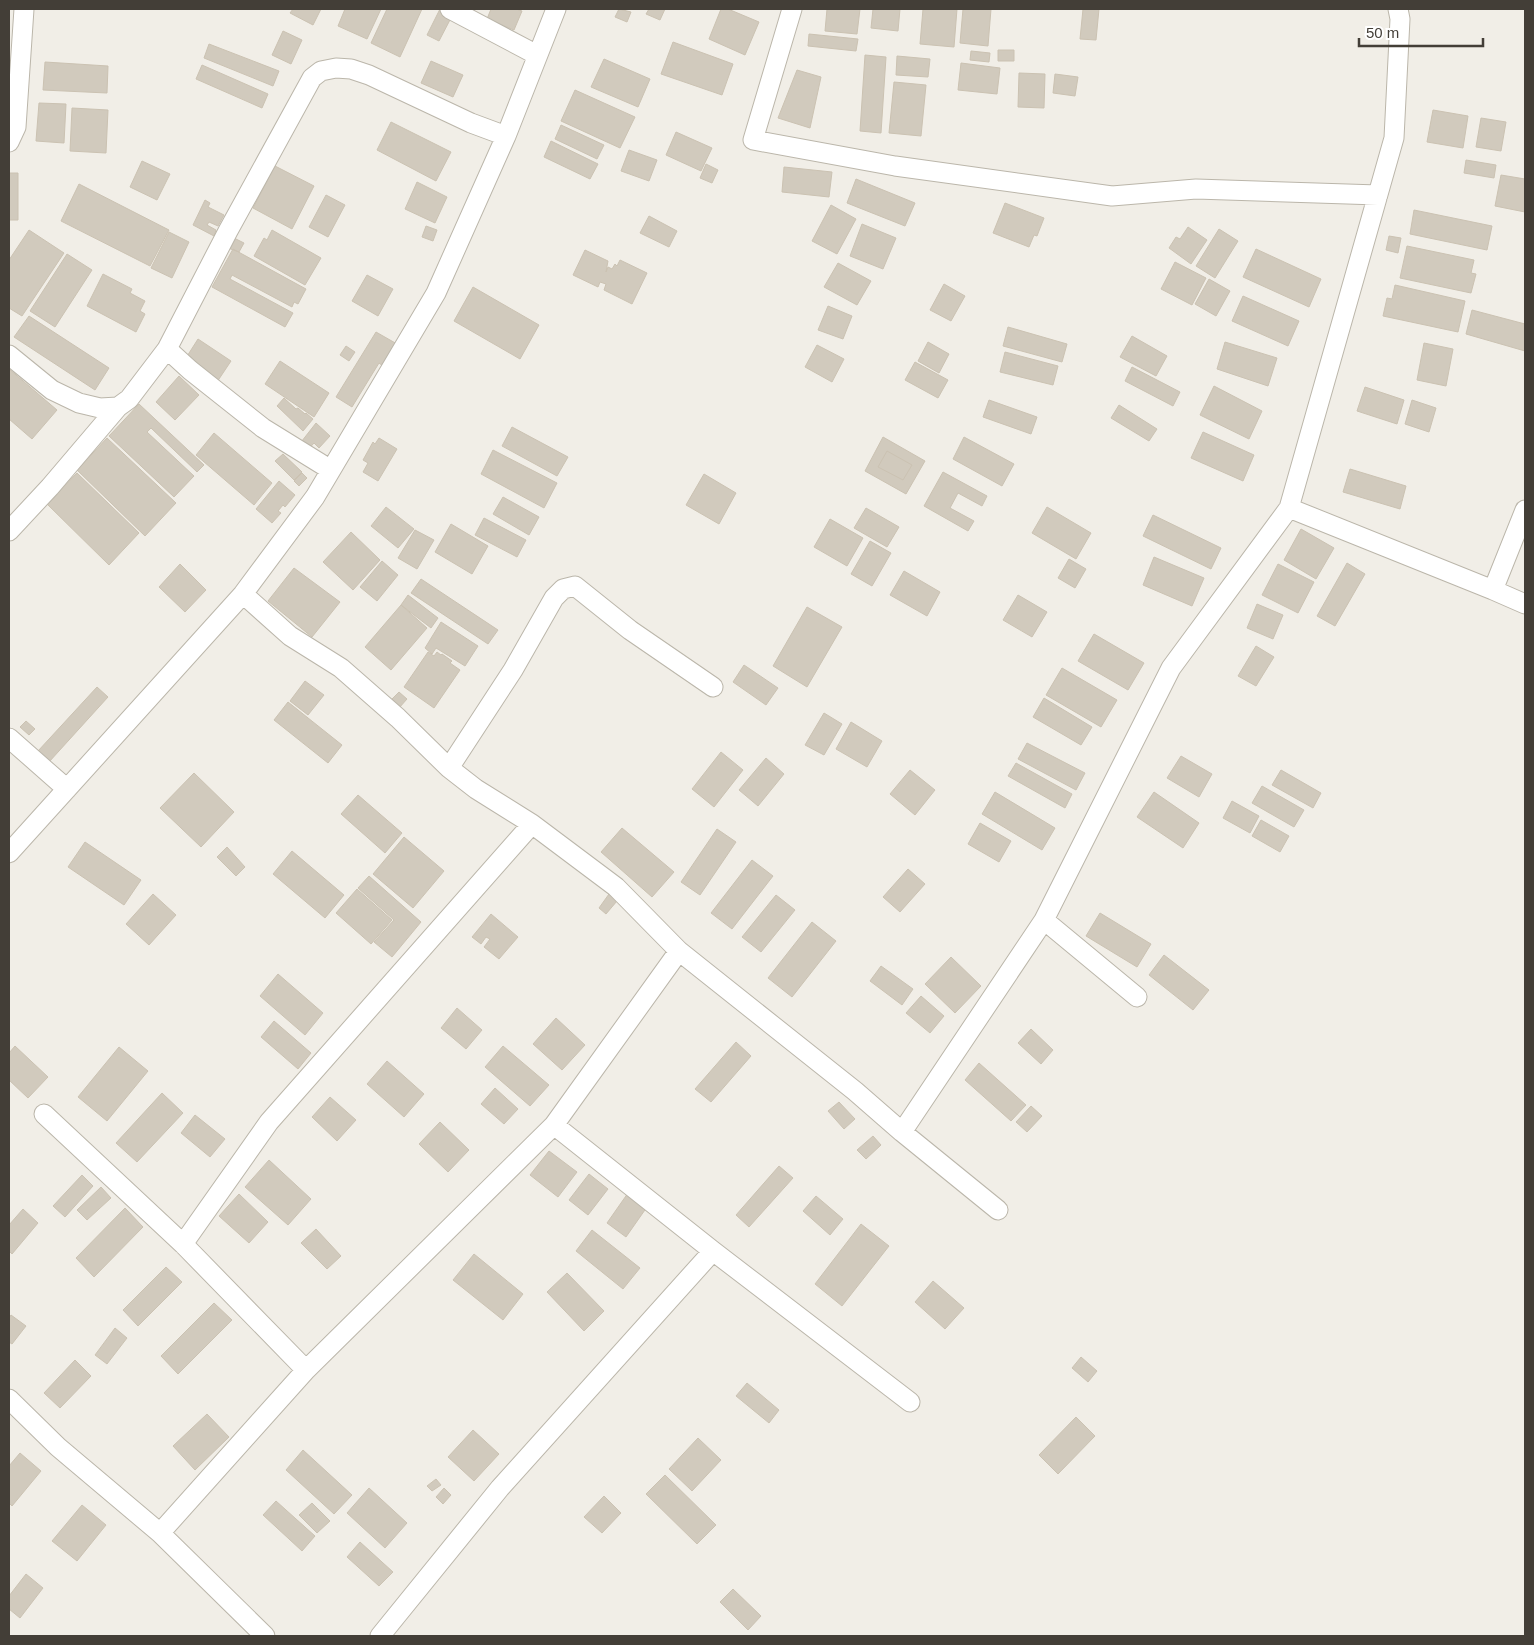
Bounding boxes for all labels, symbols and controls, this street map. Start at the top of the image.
scale bar [1359,15,1483,47]
text: 50 m [1366,24,1399,41]

